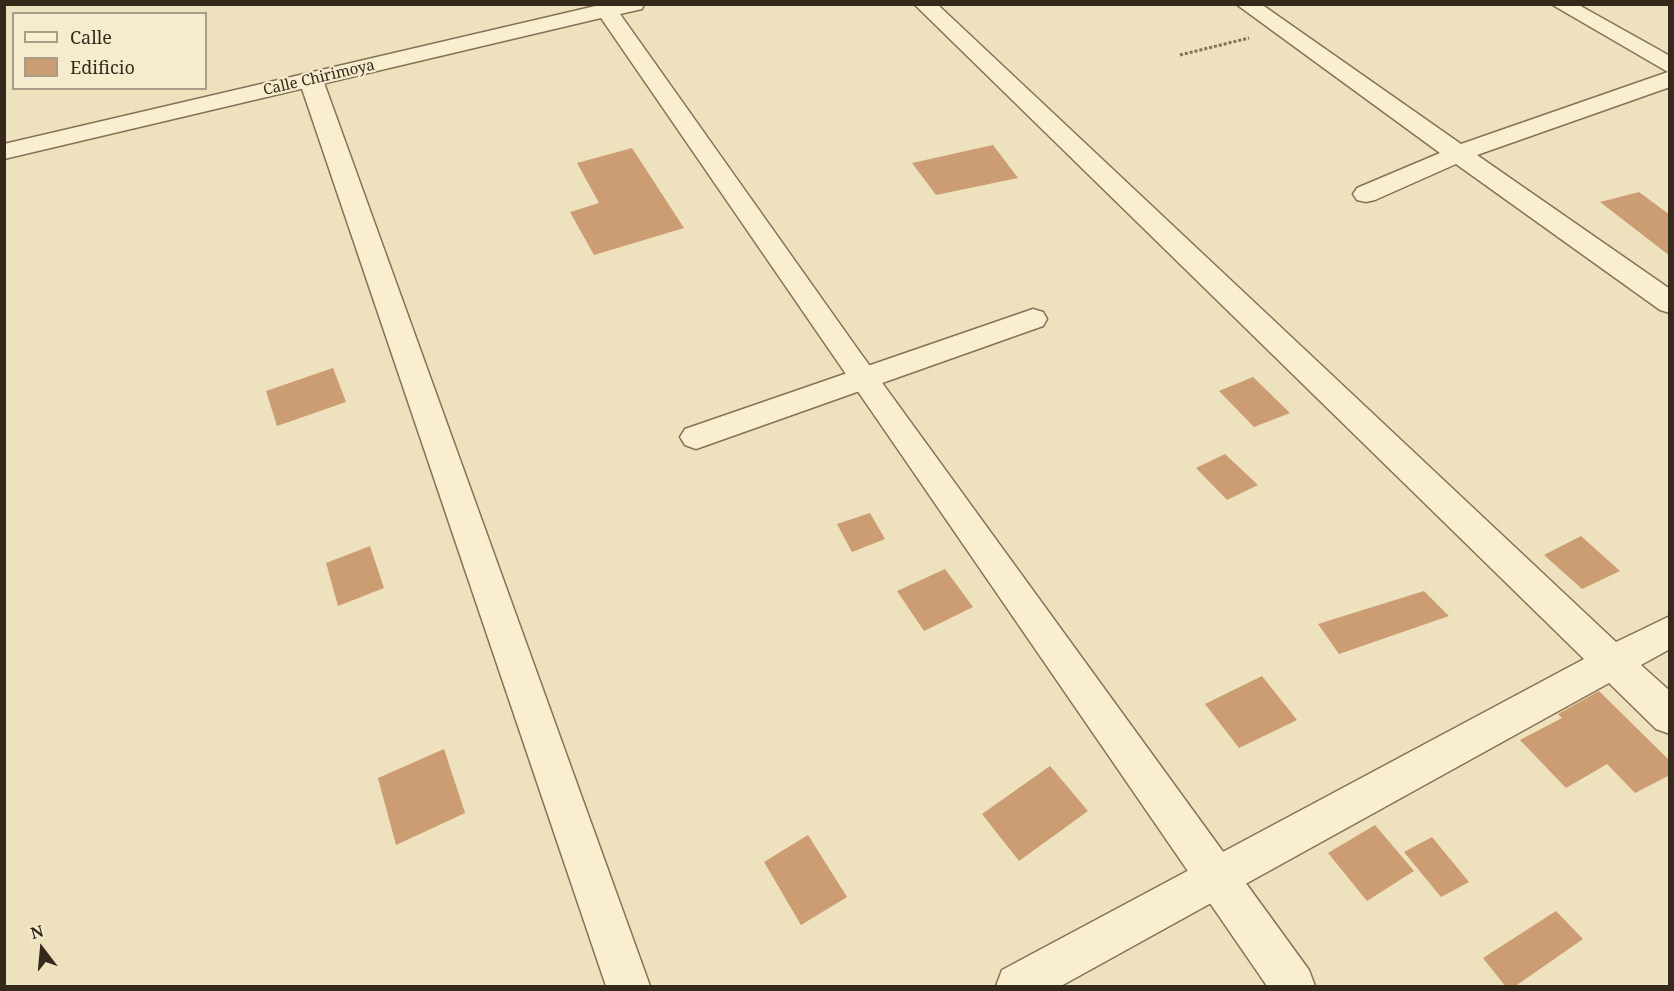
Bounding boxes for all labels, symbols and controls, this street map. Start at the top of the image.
legend [12,12,207,90]
text: Calle [70,25,112,49]
text: Edificio [70,55,135,79]
street label: Calle Chirimoya [262,56,376,100]
north arrow [12,919,72,979]
text: N [28,919,46,944]

